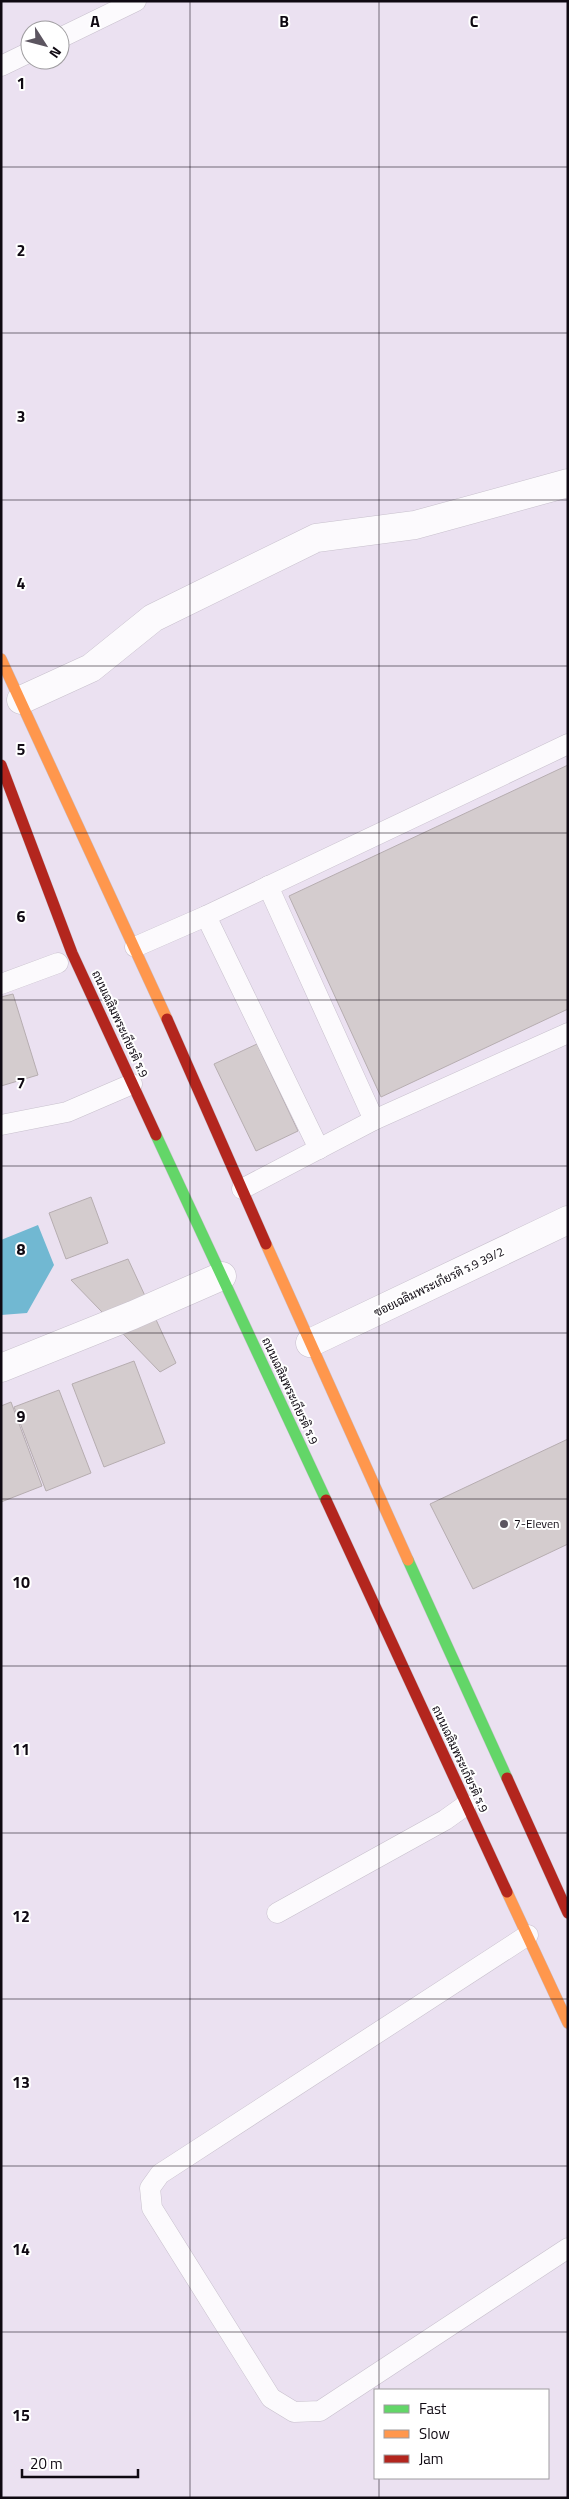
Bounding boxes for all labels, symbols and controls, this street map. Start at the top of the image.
text: A [90,9,100,33]
text: B [279,9,289,33]
text: C [470,9,479,33]
north arrow [20,20,70,70]
text: N [45,43,67,63]
text: 1 [17,71,25,95]
text: 2 [17,238,25,262]
text: 3 [17,404,25,428]
text: 4 [17,571,26,595]
text: 5 [17,737,26,761]
text: 6 [17,904,26,928]
street label: ถนนเฉลิมพระเกียรติ ร.9 [87,967,154,1081]
text: 7 [17,1071,25,1095]
text: 8 [17,1237,26,1261]
street label: ซอยเฉลิมพระเกียรติ ร.9 39/2 [370,1242,507,1321]
street label: ถนนเฉลิมพระเกียรติ ร.9 [257,1334,324,1448]
text: 9 [17,1404,26,1428]
place label: 7-Eleven [514,1514,560,1533]
marker: 7-Eleven [498,1518,510,1530]
text: 10 [12,1570,30,1594]
street label: ถนนเฉลิมพระเกียรติ ร.9 [427,1702,494,1816]
text: 11 [12,1737,30,1761]
text: 12 [12,1904,30,1928]
text: 13 [12,2070,30,2094]
text: 14 [12,2237,30,2261]
legend [374,2389,549,2479]
text: Fast [419,2397,447,2420]
text: 15 [12,2403,30,2427]
text: Slow [419,2422,450,2445]
scale bar [22,2446,139,2478]
text: Jam [419,2447,443,2470]
text: 20 m [30,2452,63,2475]

